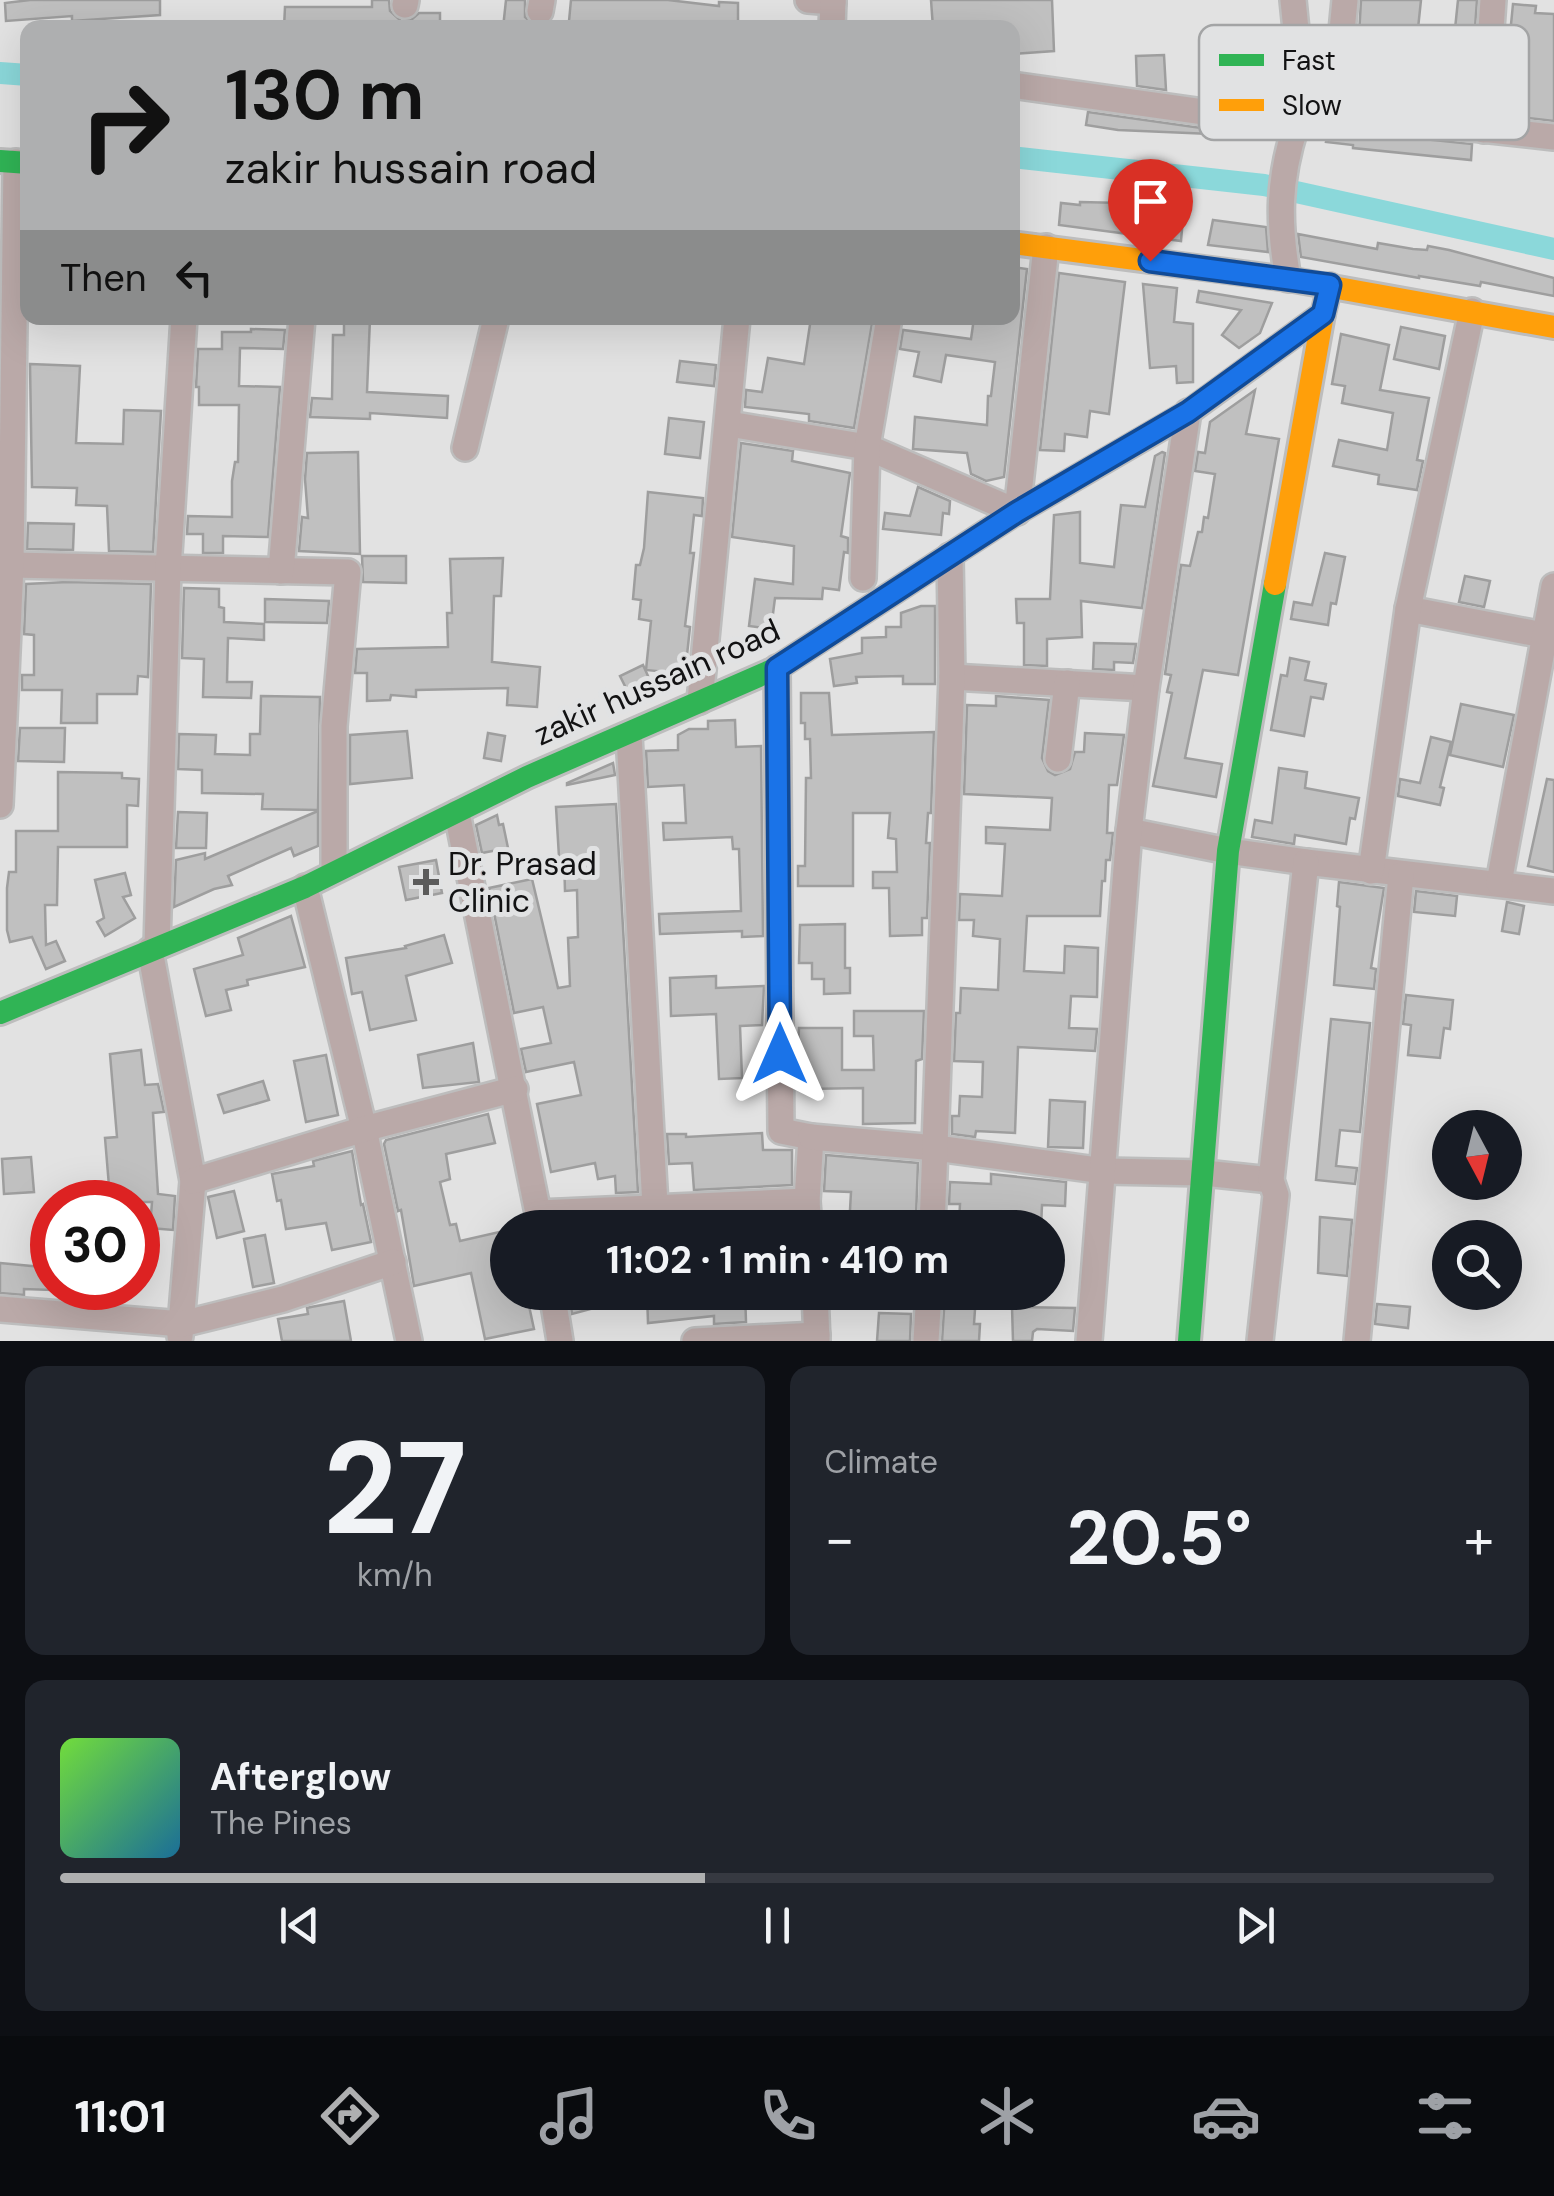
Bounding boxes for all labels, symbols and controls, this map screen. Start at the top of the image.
legend [1199,25,1529,140]
text: Fast [1282,42,1336,79]
text: 130 m [225,50,424,141]
icon: right [60,60,190,190]
text: Slow [1282,87,1342,124]
text: zakir hussain road [225,138,597,197]
pin [1108,159,1193,262]
icon: arrive [1123,174,1178,229]
icon: left [167,250,222,305]
text: Then [60,253,147,303]
street label: zakir hussain road [528,609,786,755]
place label: Dr. Prasad Clinic [448,843,597,922]
marker: Dr. Prasad Clinic [413,869,439,895]
position arrow [728,1002,832,1106]
north arrow [1432,1110,1522,1200]
map controls [1432,1110,1522,1310]
speed limit sign: 30 [30,1180,160,1310]
button: search [1432,1220,1522,1310]
text: 11:02 · 1 min · 410 m [606,1235,949,1285]
text: 27 [323,1404,467,1573]
text: Climate [825,1441,938,1483]
text: 20.5° [1066,1490,1252,1587]
text: − [825,1503,855,1575]
text: + [1464,1503,1494,1575]
text: km/h [357,1554,433,1596]
text: Afterglow [210,1752,391,1802]
text: The Pines [210,1802,352,1844]
icon: previous [272,1898,327,1953]
icon: pause [750,1898,805,1953]
icon: next [1228,1898,1283,1953]
icon: directions [315,2081,385,2151]
icon: music [534,2081,604,2151]
icon: phone [753,2081,823,2151]
icon: climate [972,2081,1042,2151]
icon: car [1191,2081,1261,2151]
icon: filters [1410,2081,1480,2151]
text: 11:01 [74,2087,167,2146]

